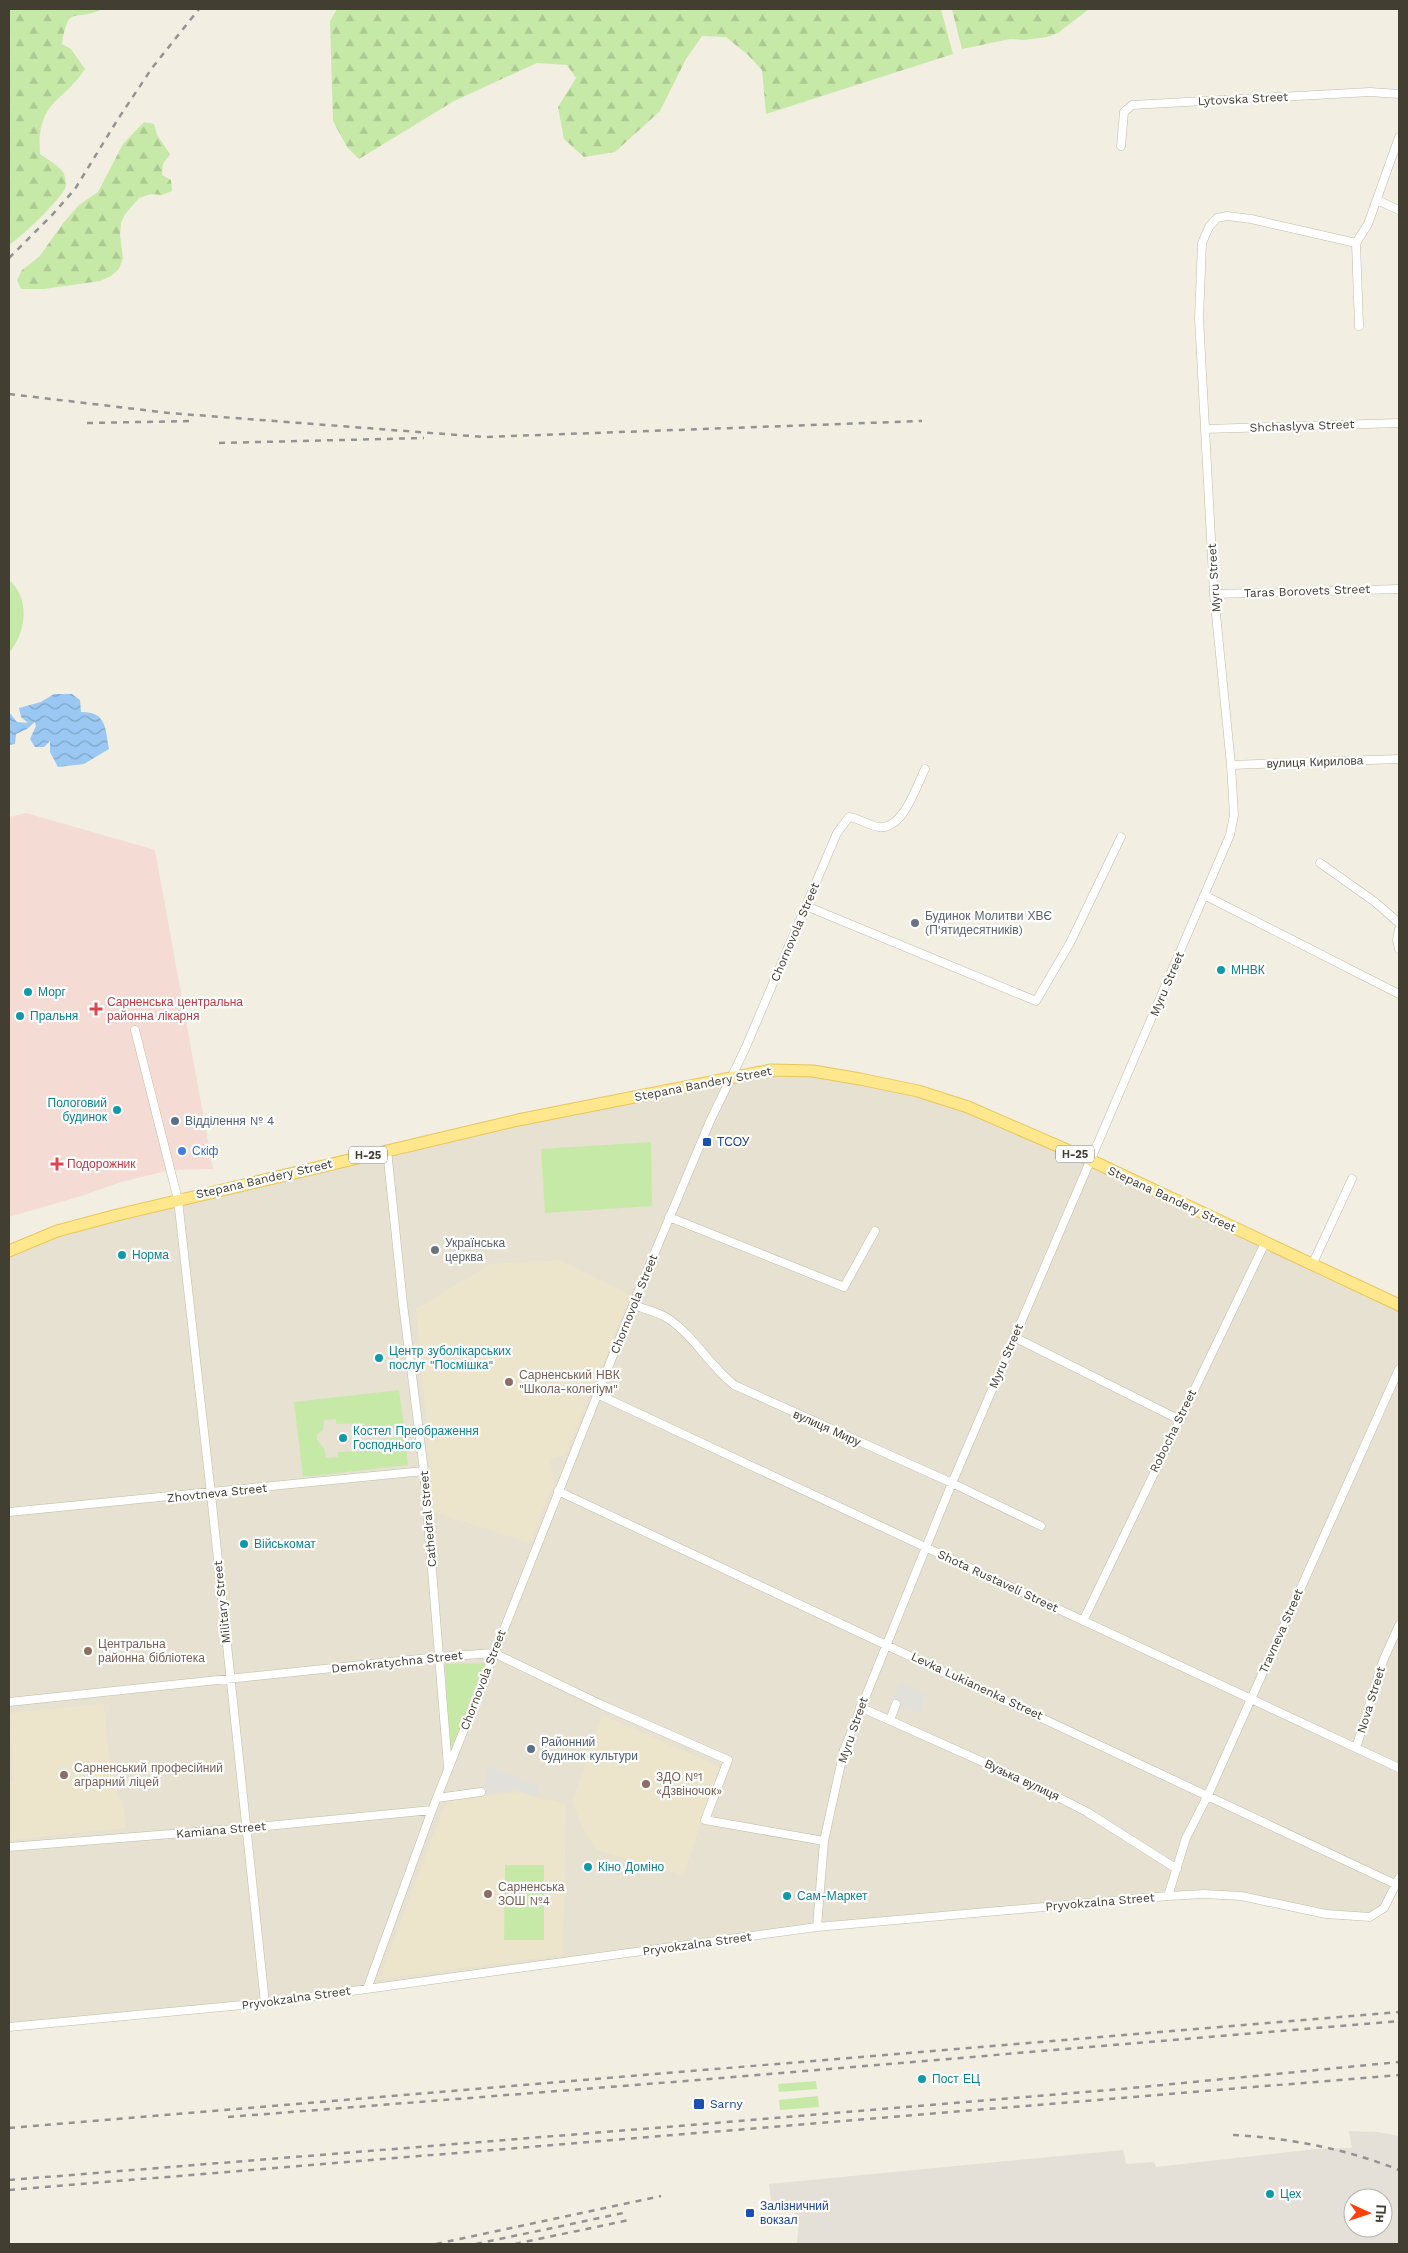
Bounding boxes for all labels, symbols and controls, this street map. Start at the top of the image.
street label: Lytovska Street [1198,90,1288,108]
street label: Shchaslyva Street [1249,417,1355,435]
street label: Myru Street [1205,543,1223,613]
street label: Taras Borovets Street [1244,582,1370,600]
street label: вулиця Кирилова [1266,753,1364,771]
street label: Chornovola Street [768,880,822,984]
place label: Будинок Молитви ХВЄ (П'ятидесятників) [925,909,1052,937]
marker: Будинок Молитви ХВЄ (П'ятидесятників) [909,917,921,929]
street label: Myru Street [1147,950,1187,1018]
place label: МНВК [1231,963,1265,977]
marker: МНВК [1215,964,1227,976]
place label: Морг [38,985,66,999]
marker: Морг [22,986,34,998]
place label: Сарненська центральна районна лікарня [107,995,243,1023]
marker: Сарненська центральна районна лікарня [89,1002,103,1016]
place label: Пральня [30,1009,78,1023]
marker: Пральня [14,1010,26,1022]
street label: Stepana Bandery Street [633,1064,773,1104]
place label: Пологовий будинок [48,1096,108,1124]
marker: Пологовий будинок [111,1104,123,1116]
place label: Відділення № 4 [185,1114,274,1128]
marker: Відділення № 4 [169,1115,181,1127]
place label: ТСОУ [717,1135,750,1149]
marker: ТСОУ [701,1136,713,1148]
place label: Скіф [192,1144,219,1158]
marker: Скіф [176,1145,188,1157]
road number: Н-25 [349,1146,387,1164]
road number: Н-25 [1056,1146,1094,1162]
street label: Stepana Bandery Street [194,1156,334,1202]
place label: Подорожник [67,1157,136,1171]
marker: Подорожник [51,1158,63,1170]
street label: Stepana Bandery Street [1106,1163,1238,1235]
place label: Українська церква [445,1236,505,1264]
marker: Українська церква [429,1244,441,1256]
place label: Норма [132,1248,169,1262]
marker: Норма [116,1249,128,1261]
street label: Chornovola Street [608,1252,660,1356]
street label: Myru Street [986,1322,1026,1390]
place label: Центр зуболікарських послуг "Посмішка" [389,1344,511,1372]
marker: Центр зуболікарських послуг "Посмішка" [373,1352,385,1364]
place label: Сарненський НВК "Школа-колегіум" [519,1368,620,1396]
marker: Сарненський НВК "Школа-колегіум" [503,1376,515,1388]
street label: Robocha Street [1147,1387,1199,1475]
street label: вулиця Миру [791,1407,863,1449]
place label: Костел Преображення Господнього [353,1424,479,1452]
marker: Костел Преображення Господнього [337,1432,349,1444]
street label: Cathedral Street [417,1470,439,1568]
street label: Zhovtneva Street [166,1481,268,1505]
place label: Військомат [254,1537,316,1551]
marker: Військомат [238,1538,250,1550]
street label: Shota Rustaveli Street [936,1547,1060,1615]
street label: Military Street [211,1560,233,1644]
street label: Travneva Street [1256,1587,1306,1675]
street label: Chornovola Street [457,1628,509,1732]
place label: Центральна районна бібліотека [98,1637,205,1665]
marker: Центральна районна бібліотека [82,1645,94,1657]
street label: Demokratychna Street [331,1648,463,1676]
street label: Levka Lukianenka Street [909,1649,1045,1723]
street label: Nova Street [1354,1665,1388,1735]
street label: Myru Street [835,1695,871,1765]
place label: Районний будинок культури [541,1735,638,1763]
marker: Районний будинок культури [525,1743,537,1755]
street label: Вузька вулиця [982,1757,1062,1803]
place label: Сарненський професійний аграрний ліцей [74,1761,223,1789]
marker: Сарненський професійний аграрний ліцей [58,1769,70,1781]
place label: ЗДО №1 «Дзвіночок» [656,1770,722,1798]
marker: ЗДО №1 «Дзвіночок» [640,1778,652,1790]
street label: Kamiana Street [176,1819,266,1841]
place label: Кіно Доміно [598,1860,665,1874]
marker: Кіно Доміно [582,1861,594,1873]
place label: Сарненська ЗОШ №4 [498,1880,565,1908]
marker: Сарненська ЗОШ №4 [482,1888,494,1900]
place label: Сам-Маркет [797,1889,868,1903]
marker: Сам-Маркет [781,1890,793,1902]
street label: Pryvokzalna Street [1045,1890,1155,1914]
street label: Pryvokzalna Street [642,1929,752,1959]
street label: Pryvokzalna Street [241,1983,351,2013]
place label: Пост ЕЦ [932,2072,980,2086]
marker: Пост ЕЦ [916,2073,928,2085]
marker: Sarny [692,2097,706,2111]
place label: Sarny [710,2097,744,2111]
place label: Цех [1280,2187,1301,2201]
marker: Цех [1264,2188,1276,2200]
north arrow [1343,2188,1393,2238]
place label: Залізничний вокзал [760,2199,829,2227]
text: Пн [1373,2204,1389,2223]
marker: Залізничний вокзал [744,2207,756,2219]

